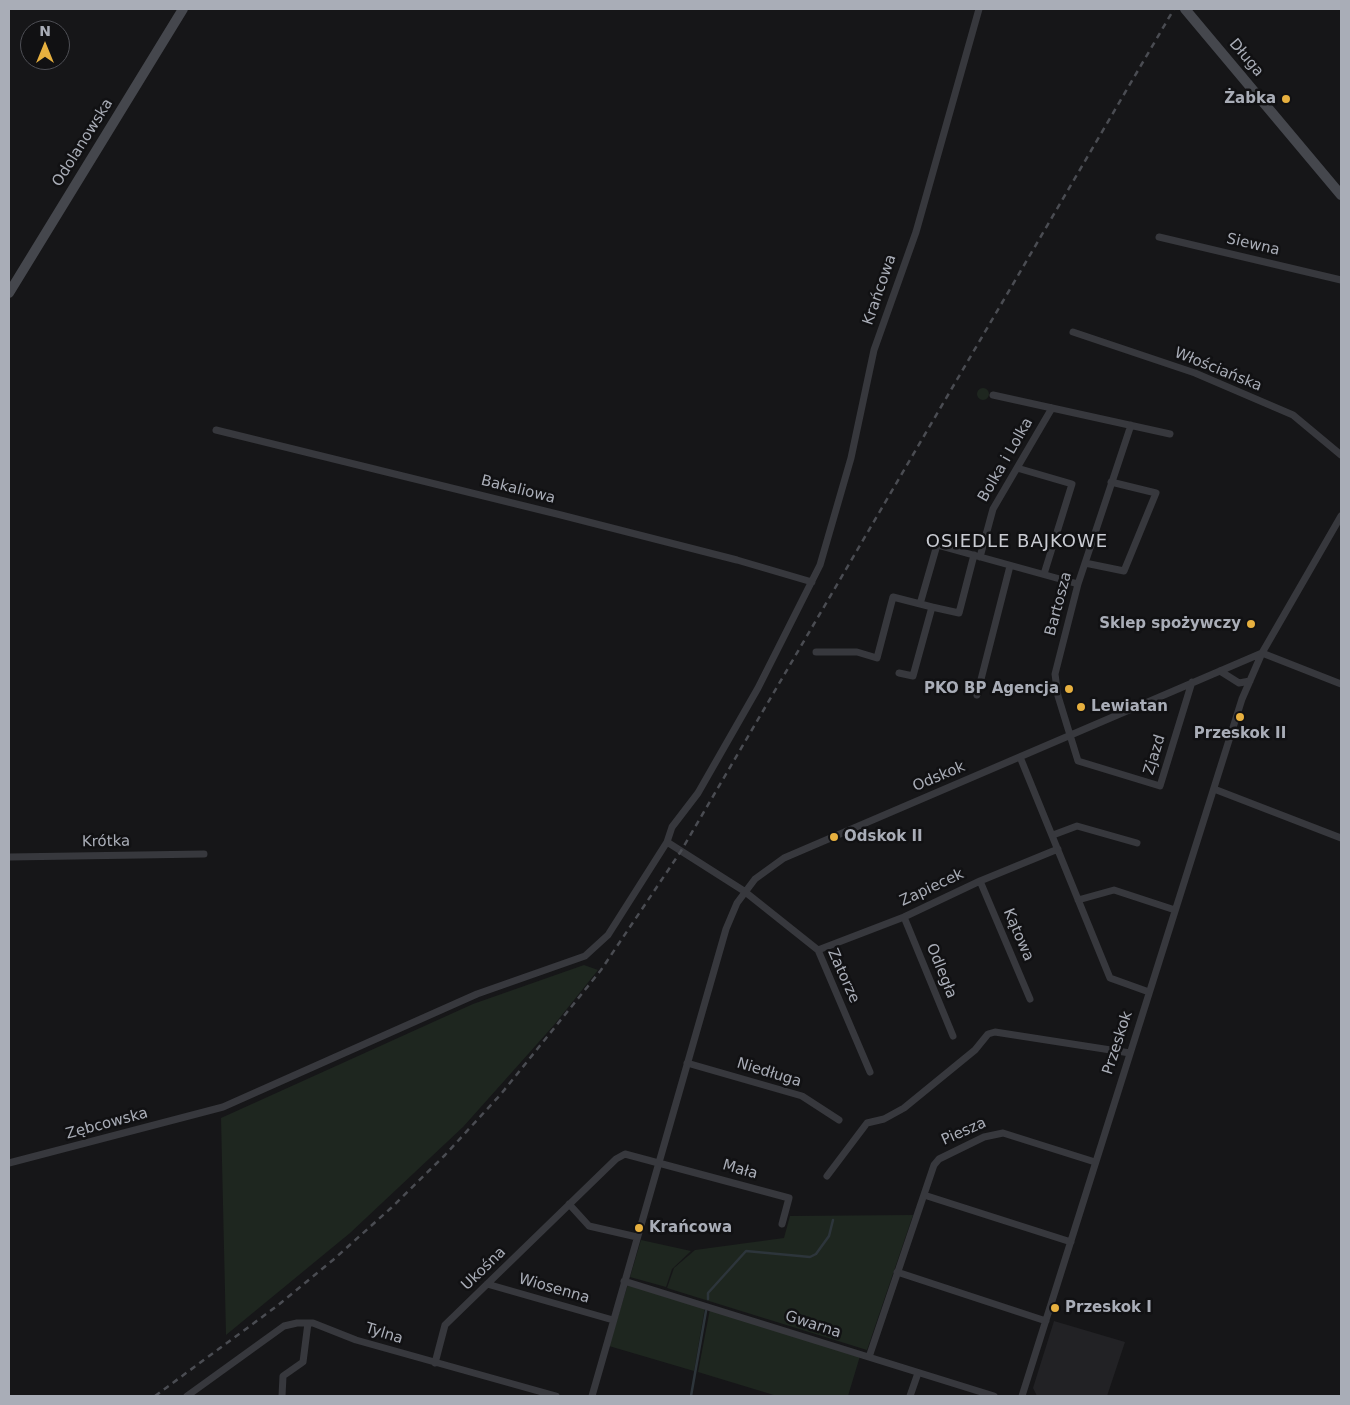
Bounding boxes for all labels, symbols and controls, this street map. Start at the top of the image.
north arrow [20,20,70,70]
text: N [39,23,51,39]
street label: Długa [1225,35,1267,81]
place label: Żabka [1224,90,1276,108]
marker: Żabka [1280,93,1292,105]
street label: Odolanowska [49,96,117,190]
street label: Siewna [1225,230,1281,260]
street label: Krańcowa [860,252,900,328]
street label: Włościańska [1172,344,1264,396]
street label: Bolka i Lolka [975,415,1037,505]
street label: Bakaliowa [479,472,557,508]
district label: OSIEDLE BAJKOWE [924,531,1110,553]
street label: Bartosza [1042,570,1076,638]
place label: Sklep spożywczy [1099,615,1241,633]
marker: Sklep spożywczy [1245,618,1257,630]
place label: PKO BP Agencja [924,680,1059,698]
marker: PKO BP Agencja [1063,683,1075,695]
place label: Lewiatan [1091,698,1168,716]
marker: Lewiatan [1075,701,1087,713]
marker: Przeskok II [1234,711,1246,723]
place label: Przeskok II [1194,725,1286,743]
street label: Zjazd [1140,733,1170,777]
street label: Odskok [910,758,968,796]
place label: Odskok II [844,828,923,846]
marker: Odskok II [828,831,840,843]
street label: Krótka [82,833,130,851]
street label: Zapiecek [897,865,967,911]
street label: Kątowa [999,906,1037,964]
street label: Odległa [922,941,960,1001]
street label: Zatorze [823,946,863,1006]
street label: Przeskok [1099,1009,1137,1077]
street label: Niedługa [735,1055,803,1091]
street label: Zębcowska [64,1104,150,1144]
street label: Piesza [939,1114,989,1150]
street label: Mała [720,1156,760,1184]
place label: Krańcowa [649,1219,732,1237]
marker: Krańcowa [633,1222,645,1234]
street label: Ukośna [458,1243,510,1295]
street label: Wiosenna [516,1270,592,1308]
place label: Przeskok I [1065,1299,1152,1317]
marker: Przeskok I [1049,1302,1061,1314]
street label: Gwarna [783,1308,843,1342]
street label: Tylna [363,1320,405,1348]

